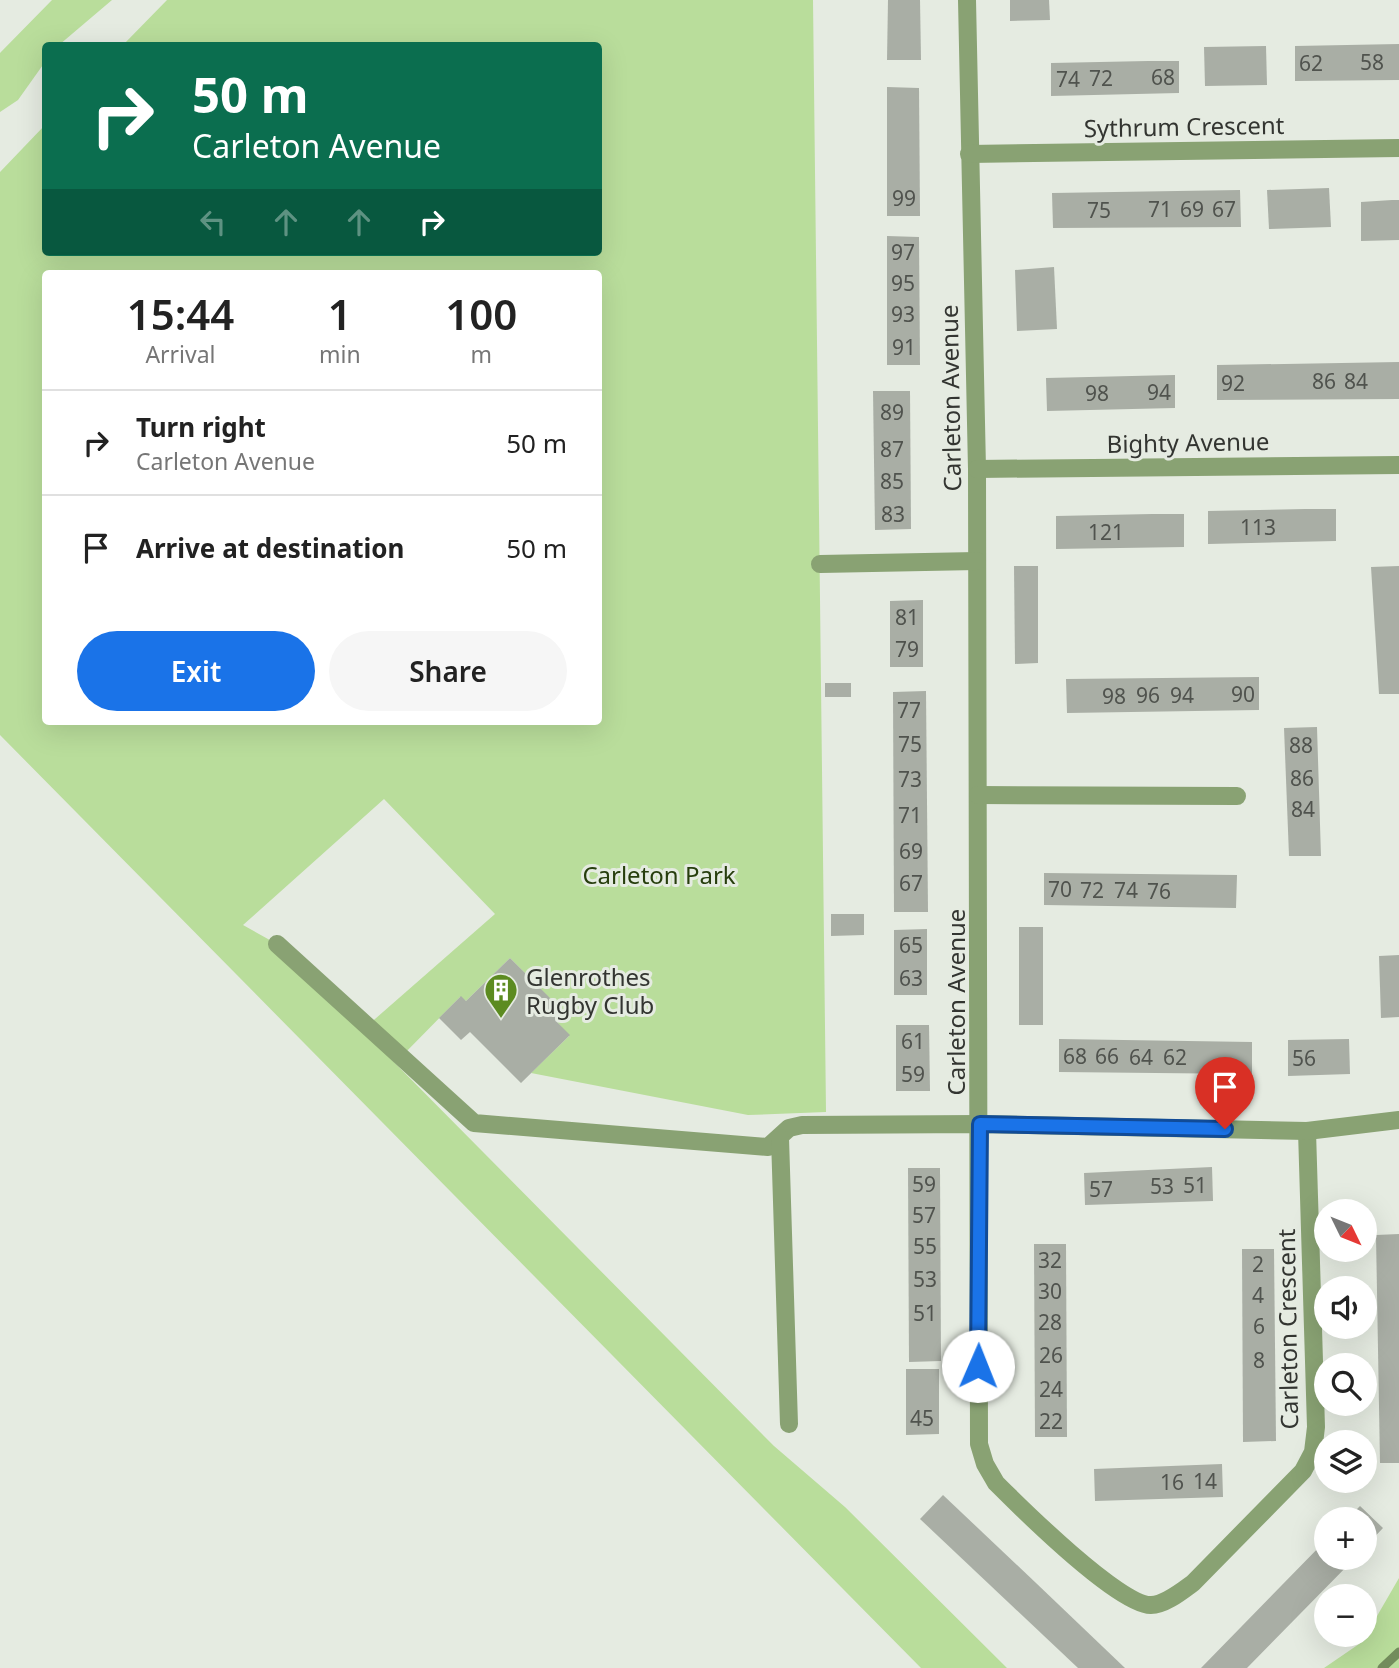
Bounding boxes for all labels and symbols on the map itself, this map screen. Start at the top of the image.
house number: 58 [1360,48,1384,76]
house number: 62 [1299,49,1323,77]
house number: 68 [1151,63,1175,91]
house number: 72 [1089,64,1113,92]
house number: 74 [1056,65,1080,93]
street label: Sythrum Crescent [1083,108,1285,144]
house number: 99 [892,184,916,212]
house number: 71 [1148,195,1172,223]
house number: 69 [1180,195,1204,223]
house number: 67 [1212,195,1236,223]
house number: 75 [1087,196,1111,224]
house number: 97 [891,238,915,266]
house number: 95 [891,269,915,297]
house number: 93 [891,300,915,328]
street label: Carleton Avenue [932,304,968,492]
house number: 91 [892,333,916,361]
house number: 86 [1312,367,1336,395]
house number: 84 [1344,367,1368,395]
house number: 92 [1221,369,1245,397]
house number: 94 [1147,378,1171,406]
house number: 98 [1085,379,1109,407]
house number: 89 [880,398,904,426]
street label: Bighty Avenue [1106,424,1270,460]
house number: 87 [880,435,904,463]
house number: 85 [880,467,904,495]
house number: 83 [881,500,905,528]
house number: 113 [1240,513,1276,541]
house number: 121 [1088,518,1124,546]
house number: 81 [895,603,919,631]
house number: 79 [895,635,919,663]
house number: 90 [1231,680,1255,708]
house number: 96 [1136,681,1160,709]
house number: 94 [1170,681,1194,709]
house number: 98 [1102,682,1126,710]
house number: 77 [897,696,921,724]
house number: 75 [898,730,922,758]
house number: 88 [1289,731,1313,759]
house number: 86 [1290,764,1314,792]
house number: 73 [898,765,922,793]
house number: 84 [1291,795,1315,823]
house number: 71 [898,801,922,829]
house number: 69 [899,837,923,865]
park label: Carleton Park [582,858,736,891]
house number: 67 [899,869,923,897]
house number: 70 [1048,875,1072,903]
house number: 72 [1080,876,1104,904]
house number: 74 [1114,876,1138,904]
house number: 76 [1147,877,1171,905]
street label: Carleton Avenue [939,909,972,1095]
house number: 65 [899,931,923,959]
place label: Glenrothes Rugby Club [526,960,654,1021]
house number: 63 [899,964,923,992]
building icon: Glenrothes Rugby Club [482,971,520,1020]
house number: 61 [901,1027,925,1055]
house number: 68 [1063,1042,1087,1070]
house number: 66 [1095,1042,1119,1070]
house number: 64 [1129,1043,1153,1071]
house number: 62 [1163,1043,1187,1071]
house number: 56 [1292,1044,1316,1072]
pin [1195,1057,1255,1129]
house number: 59 [901,1060,925,1088]
house number: 59 [912,1170,936,1198]
house number: 51 [1183,1171,1207,1199]
house number: 53 [1150,1172,1174,1200]
house number: 57 [1089,1175,1113,1203]
north arrow [1314,1199,1377,1262]
house number: 57 [912,1201,936,1229]
street label: Carleton Crescent [1269,1228,1305,1430]
house number: 55 [913,1232,937,1260]
house number: 32 [1038,1246,1062,1274]
house number: 2 [1252,1250,1264,1278]
house number: 53 [913,1265,937,1293]
house number: 30 [1038,1277,1062,1305]
house number: 4 [1252,1281,1264,1309]
house number: 51 [913,1299,937,1327]
house number: 28 [1038,1308,1062,1336]
house number: 6 [1253,1312,1265,1340]
position arrow [941,1329,1015,1403]
house number: 26 [1039,1341,1063,1369]
house number: 8 [1253,1346,1265,1374]
house number: 24 [1039,1375,1063,1403]
house number: 45 [910,1404,934,1432]
house number: 22 [1039,1407,1063,1435]
house number: 14 [1193,1467,1217,1495]
house number: 16 [1160,1468,1184,1496]

